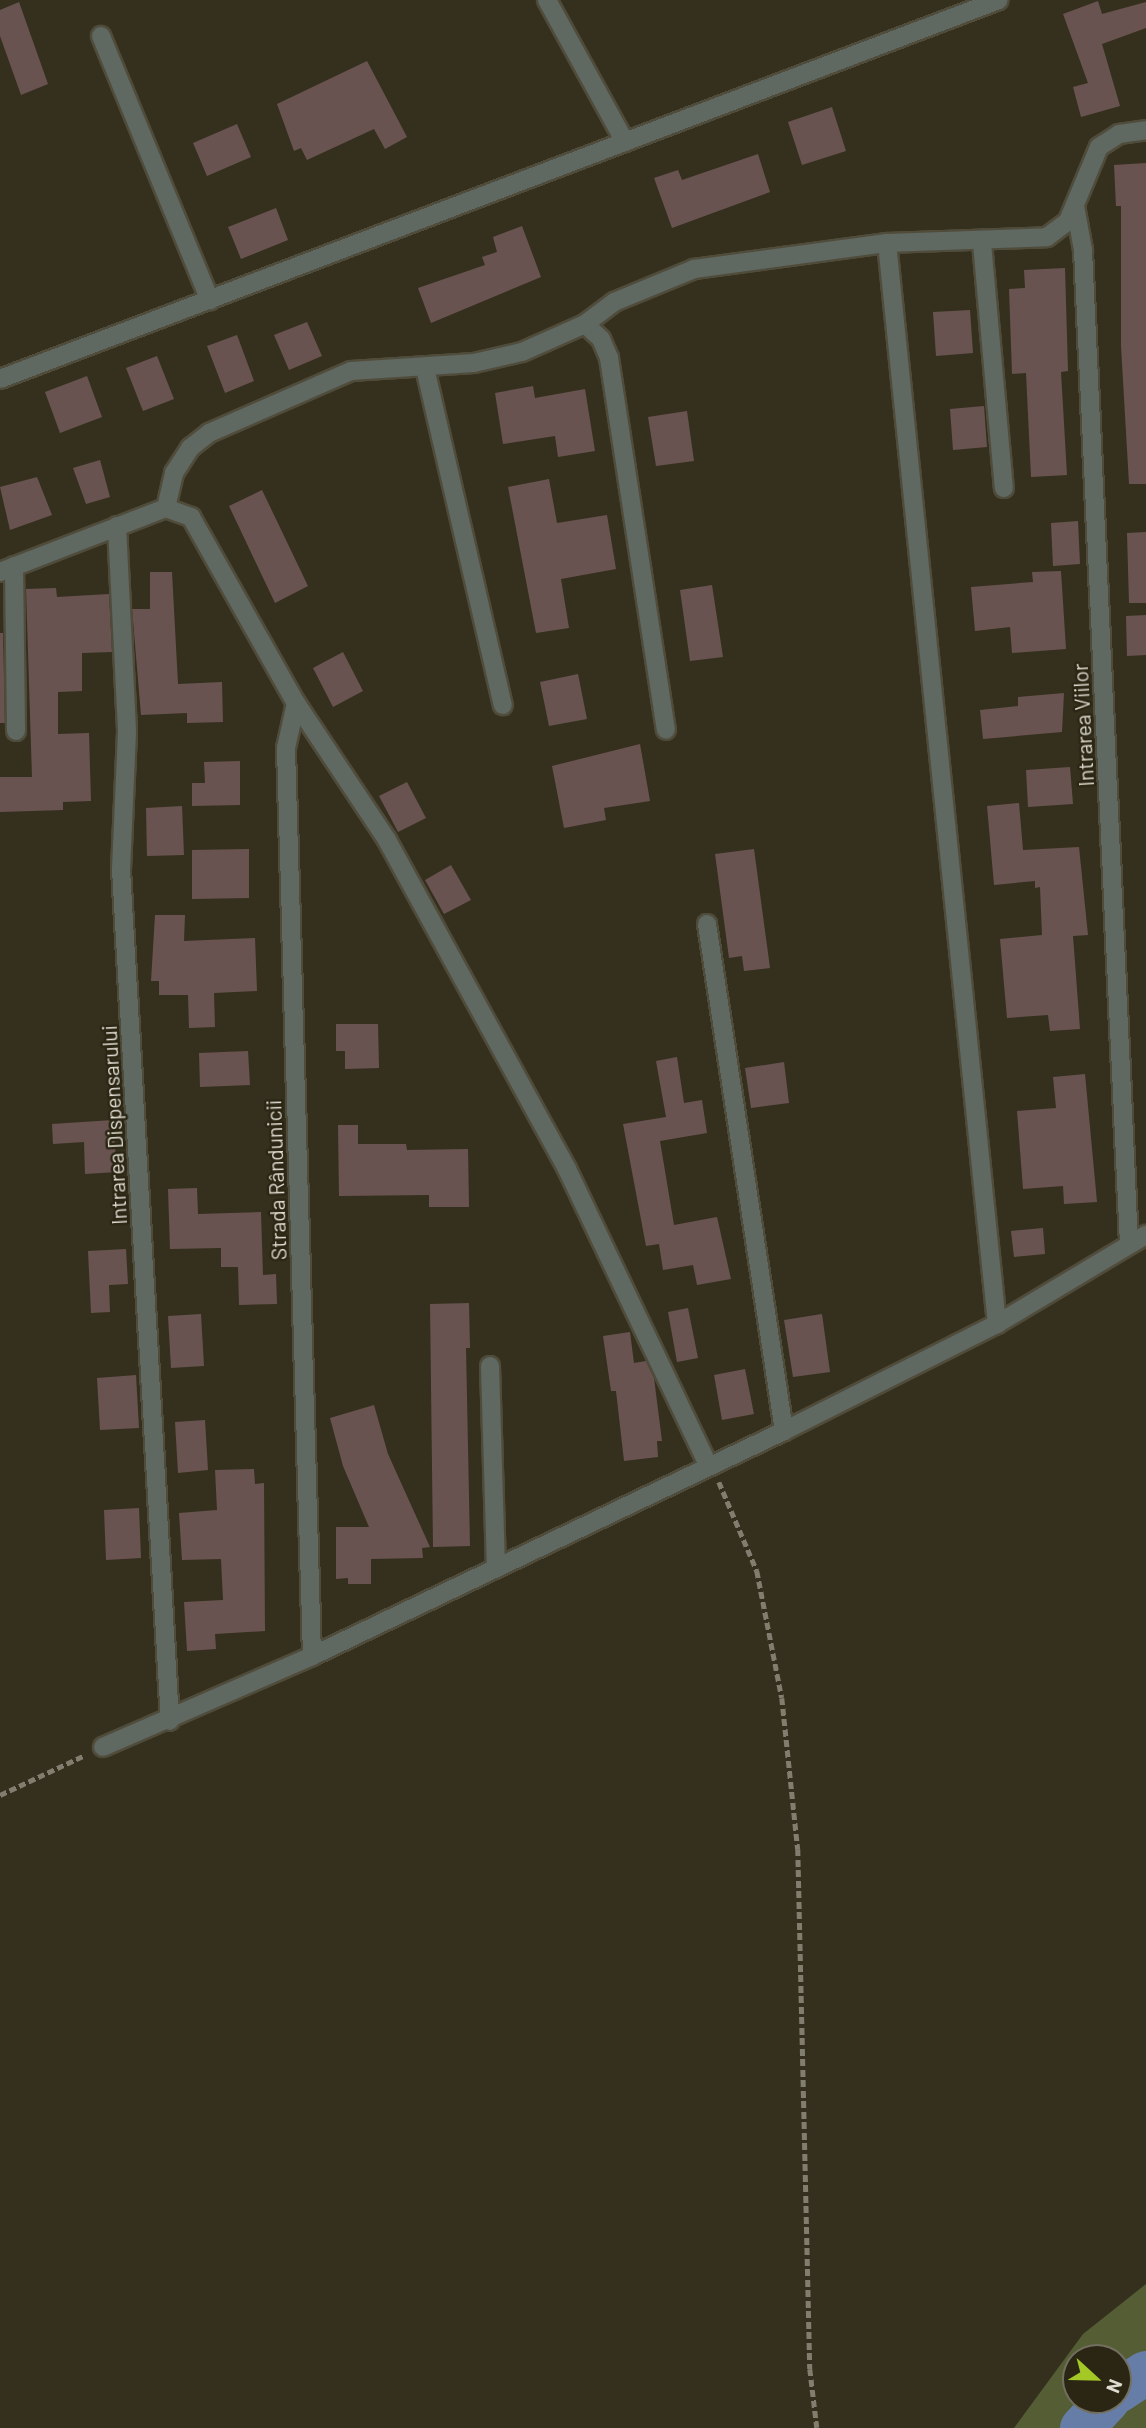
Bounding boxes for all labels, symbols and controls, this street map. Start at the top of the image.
street label: Intrarea Viilor [1067,663,1099,787]
street label: Intrarea Dispensarului [96,1025,132,1225]
street label: Strada Rândunicii [261,1099,291,1261]
north arrow [1062,2344,1132,2414]
text: N [1102,2376,1128,2396]

